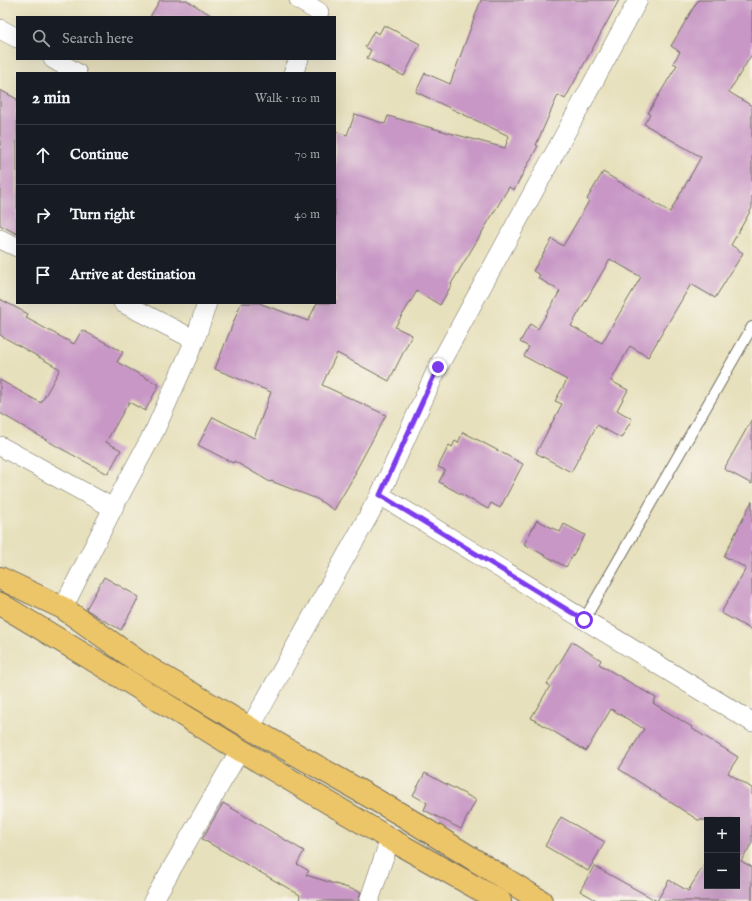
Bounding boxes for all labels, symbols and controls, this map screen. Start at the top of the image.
search box [16,16,336,60]
icon: search [30,27,52,49]
text: Search here [62,29,133,48]
text: 2 min [32,88,70,109]
text: Walk · 110 m [255,90,320,107]
icon: ahead [32,144,54,166]
text: Continue [70,145,128,164]
text: 70 m [295,146,320,163]
icon: right [32,204,54,226]
text: Turn right [70,205,135,224]
text: 40 m [294,206,320,223]
icon: arrive [32,264,54,286]
text: Arrive at destination [70,265,196,284]
route end [429,358,447,376]
route start [575,611,593,629]
map controls [704,817,740,889]
button: + [704,817,740,853]
button: − [704,853,740,889]

